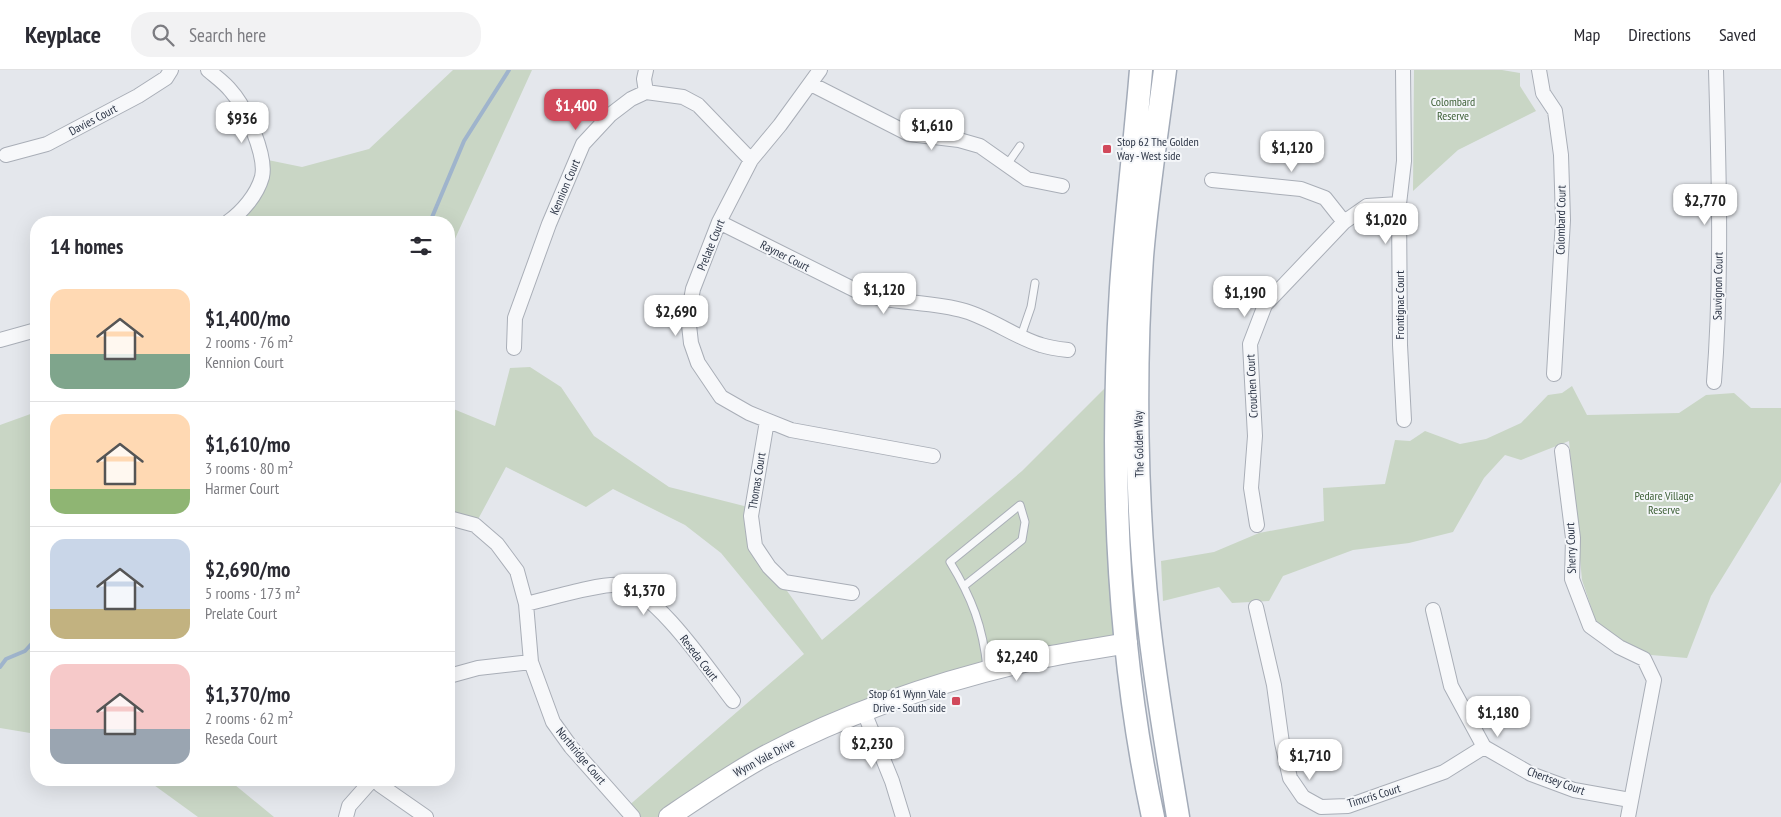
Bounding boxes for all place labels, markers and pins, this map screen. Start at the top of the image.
pin: $1,400 [535,88,617,131]
pin: $936 [212,102,272,144]
pin: $1,610 [891,108,973,151]
pin: $1,120 [1251,131,1333,173]
place label: Stop 62 The Golden Way - West side [1117,134,1199,163]
marker: Stop 62 The Golden Way - West side [1101,143,1113,155]
pin: $2,770 [1664,184,1746,226]
pin: $1,020 [1345,202,1427,245]
pin: $1,120 [843,272,925,315]
pin: $1,190 [1204,276,1286,318]
pin: $2,690 [635,294,717,337]
pin: $1,370 [603,574,685,616]
pin: $2,240 [976,640,1058,682]
place label: Stop 61 Wynn Vale Drive - South side [869,686,946,715]
marker: Stop 61 Wynn Vale Drive - South side [950,695,962,707]
pin: $1,180 [1457,696,1539,738]
pin: $2,230 [831,726,913,769]
pin: $1,710 [1269,738,1351,781]

